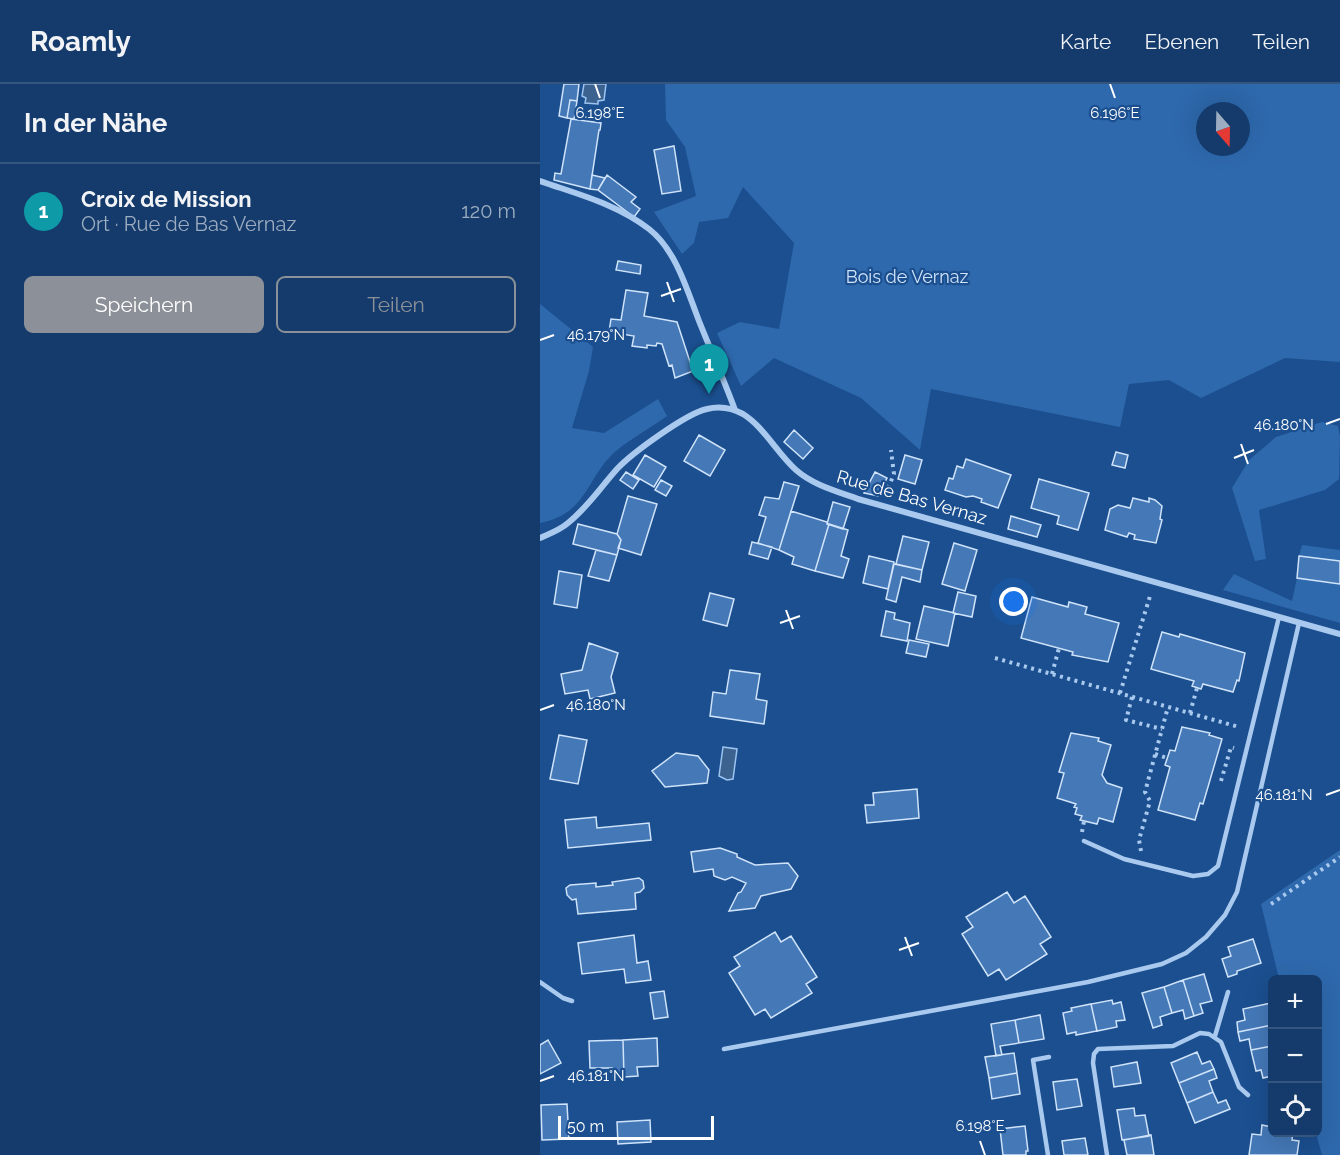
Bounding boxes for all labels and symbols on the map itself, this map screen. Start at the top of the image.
north arrow [1196,102,1250,156]
text: 6.198°E [575,104,625,122]
text: 6.196°E [1090,104,1140,122]
park label: Bois de Vernaz [846,266,968,287]
text: 46.179°N [567,326,625,344]
pin: 1 [690,344,728,394]
text: 46.180°N [1254,416,1314,434]
street label: Rue de Bas Vernaz [834,465,990,529]
your location [999,587,1028,616]
text: 46.180°N [566,696,626,714]
text: 46.181°N [1255,786,1313,804]
text: 46.181°N [567,1067,625,1085]
scale bar [558,1113,714,1140]
text: 6.198°E [955,1117,1005,1135]

